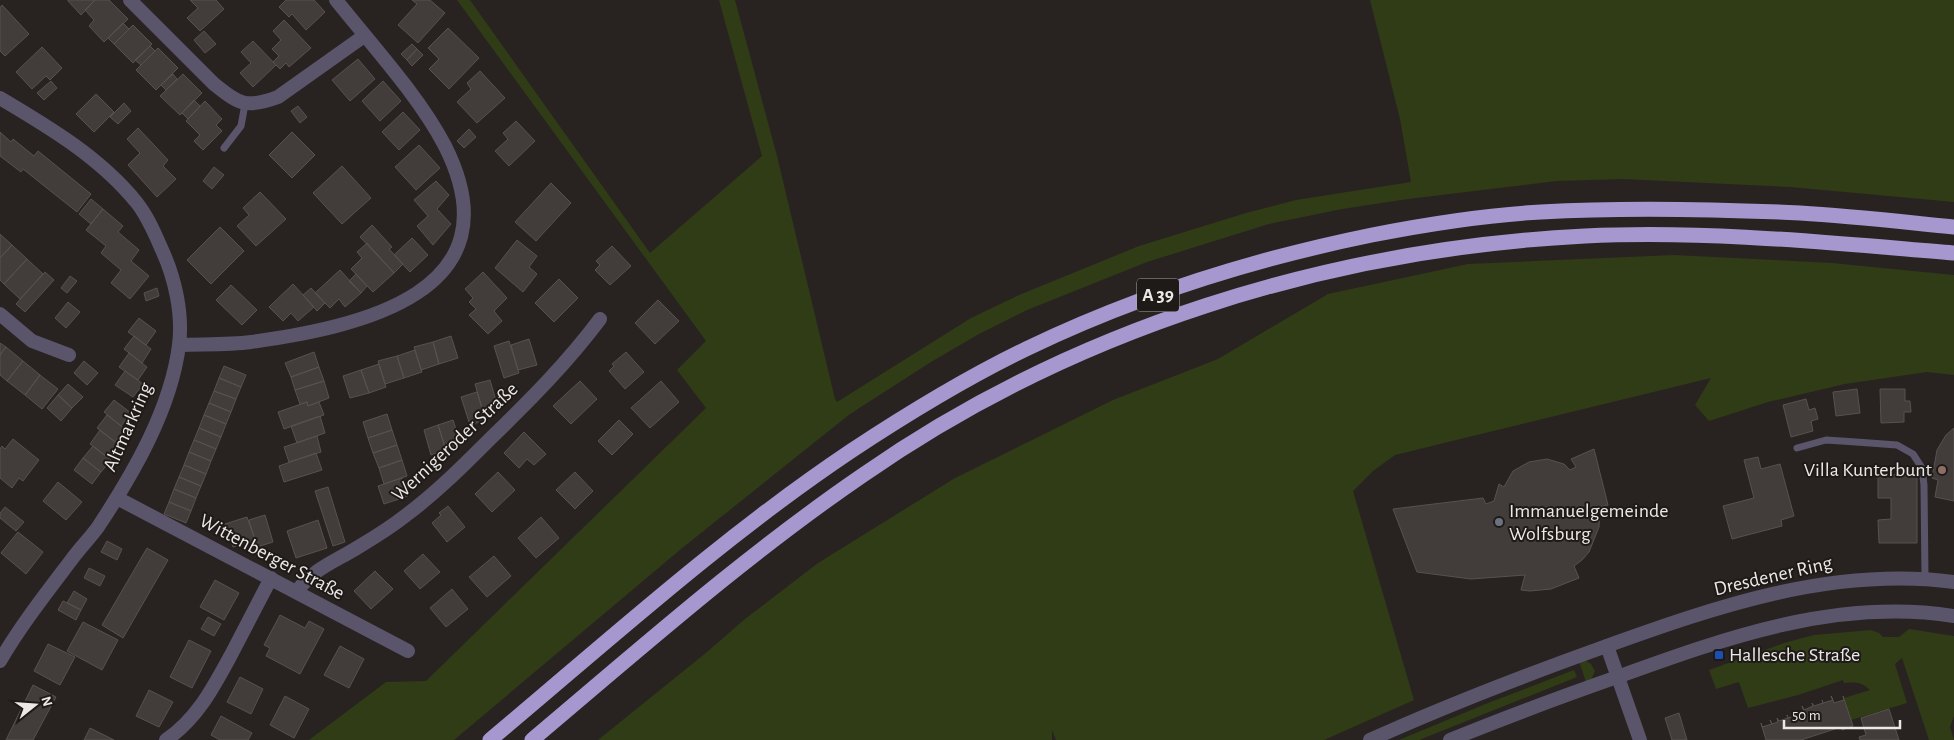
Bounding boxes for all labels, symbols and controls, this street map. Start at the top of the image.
road number: A 39 [1137,278,1179,312]
street label: Altmarkring [100,379,157,474]
street label: Wernigeroder Straße [388,379,522,505]
place label: Villa Kunterbunt [1804,460,1933,480]
marker: Villa Kunterbunt [1936,464,1948,476]
place label: Immanuelgemeinde Wolfsburg [1509,501,1669,544]
street label: Wittenberger Straße [196,510,348,604]
marker: Immanuelgemeinde Wolfsburg [1493,516,1505,528]
street label: Dresdener Ring [1712,553,1834,599]
place label: Hallesche Straße [1729,645,1860,665]
marker: Hallesche Straße [1713,649,1725,661]
north arrow [10,680,60,730]
text: N [38,695,55,708]
scale bar [1784,698,1900,730]
text: 50 m [1792,708,1821,723]

